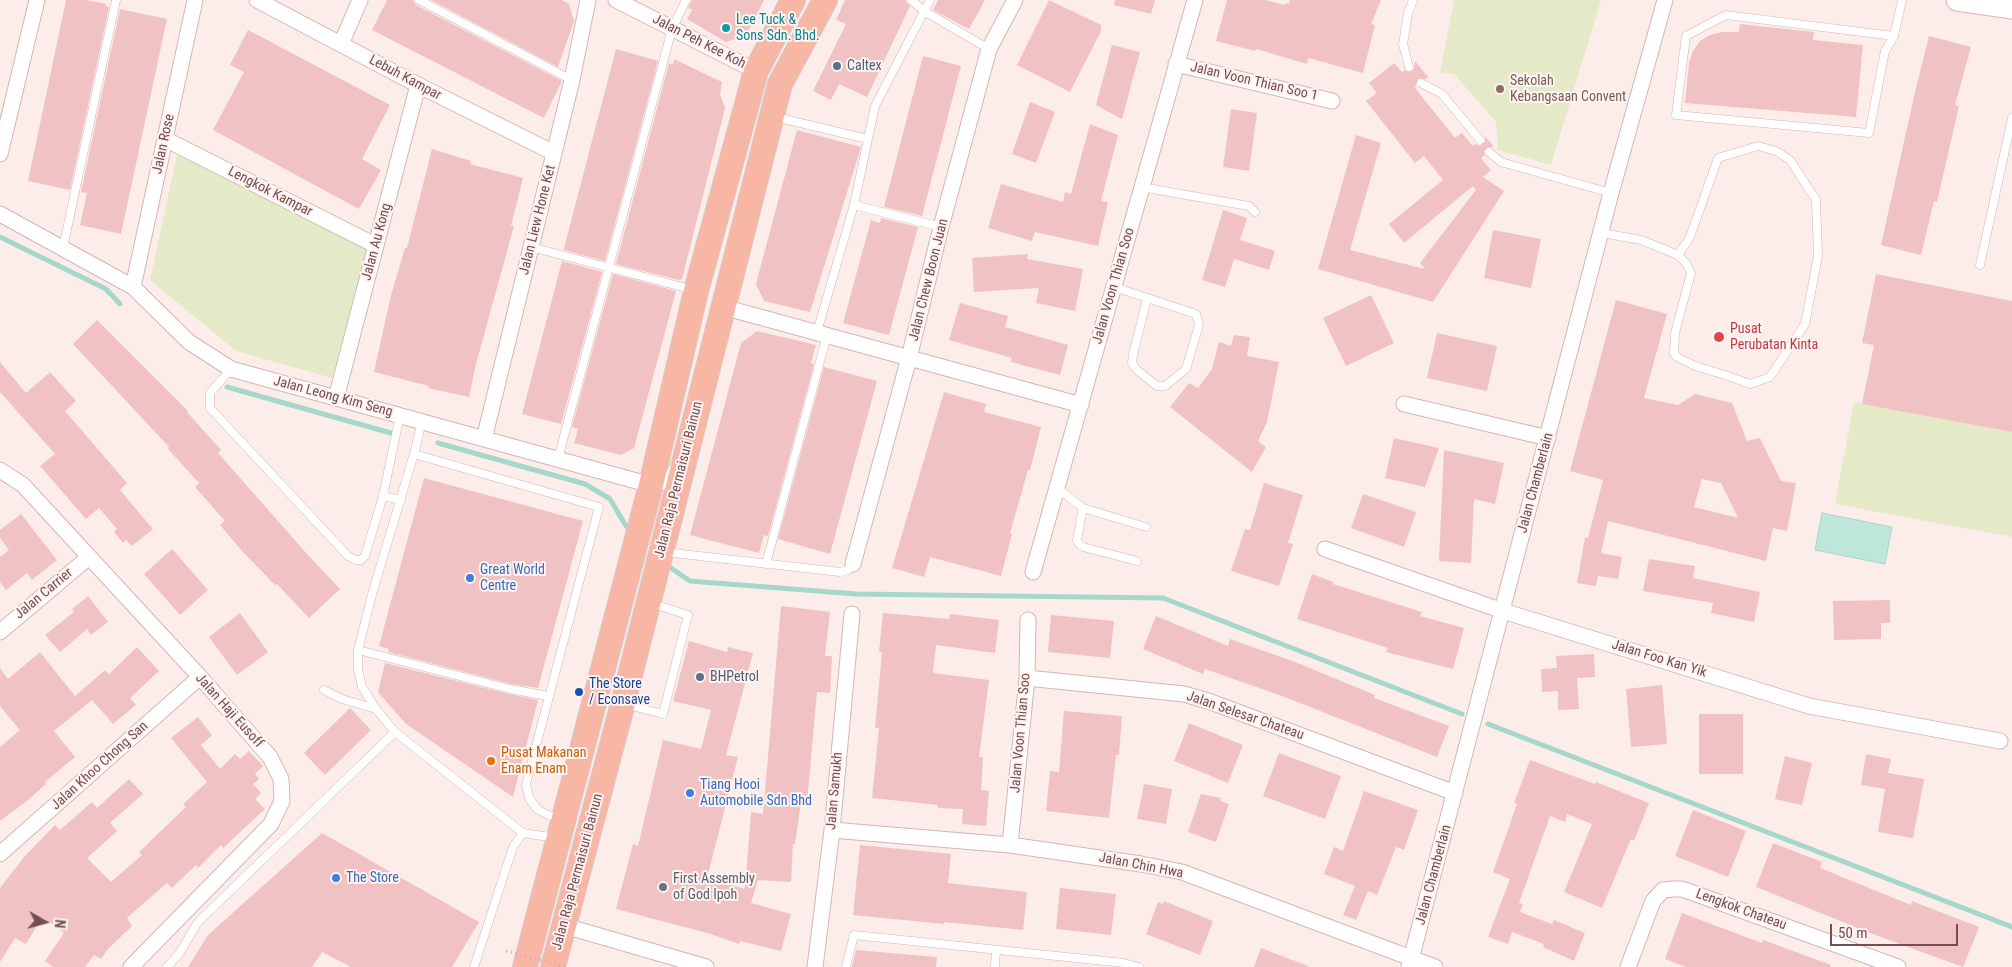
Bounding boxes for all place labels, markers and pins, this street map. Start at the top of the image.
place label: Lee Tuck & Sons Sdn. Bhd. [736,12,820,44]
marker: Lee Tuck & Sons Sdn. Bhd. [720,22,732,34]
place label: Caltex [847,58,882,74]
marker: Caltex [831,60,843,72]
place label: Sekolah Kebangsaan Convent [1510,73,1626,105]
marker: Sekolah Kebangsaan Convent [1494,83,1506,95]
place label: Pusat Perubatan Kinta [1730,321,1818,354]
marker: Pusat Perubatan Kinta [1712,330,1726,344]
place label: Great World Centre [480,562,545,594]
marker: Great World Centre [464,572,476,584]
place label: BHPetrol [710,669,759,685]
marker: BHPetrol [694,671,706,683]
place label: The Store / Econsave [589,676,650,709]
marker: The Store / Econsave [573,686,585,698]
place label: Pusat Makanan Enam Enam [501,745,587,778]
marker: Pusat Makanan Enam Enam [485,755,497,767]
place label: Tiang Hooi Automobile Sdn Bhd [700,777,812,810]
marker: Tiang Hooi Automobile Sdn Bhd [684,787,696,799]
place label: The Store [346,870,399,886]
place label: First Assembly of God Ipoh [673,871,755,904]
marker: The Store [330,872,342,884]
marker: First Assembly of God Ipoh [657,881,669,893]

